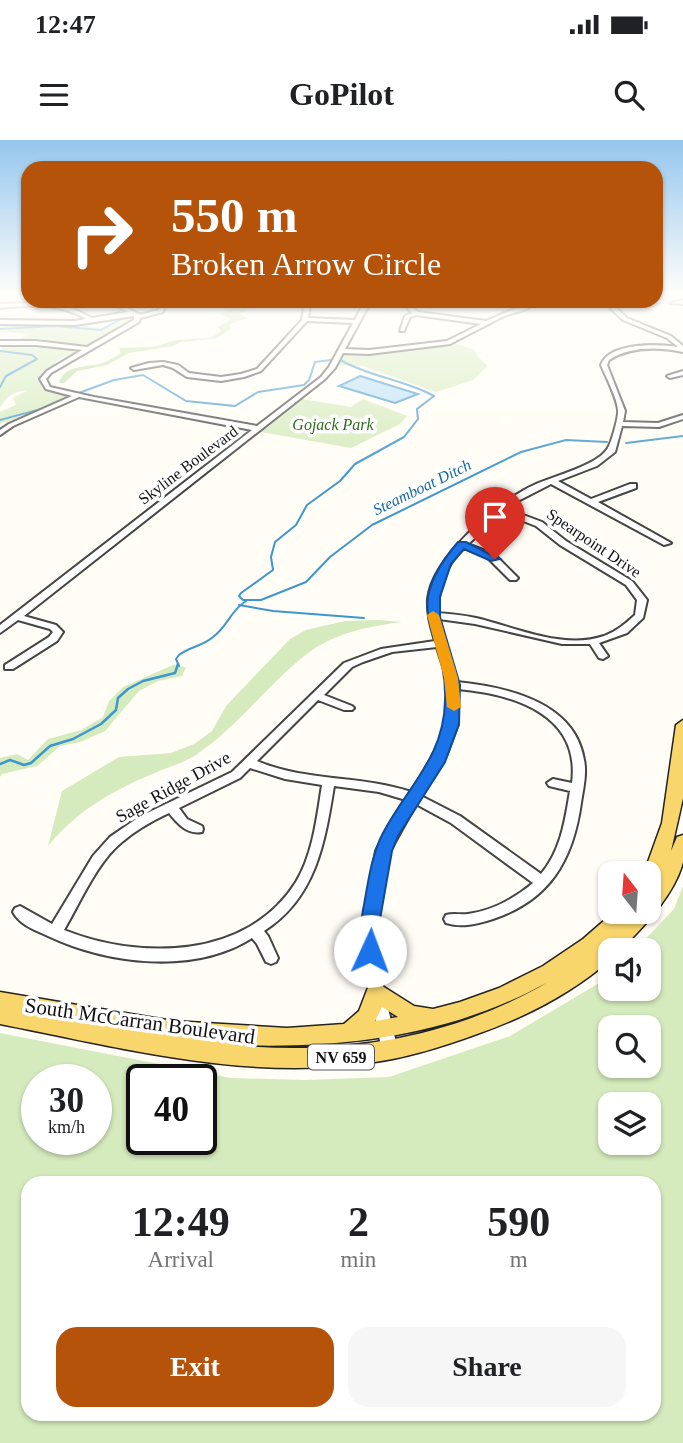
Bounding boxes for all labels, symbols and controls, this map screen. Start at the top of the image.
text: 12:47 [35,10,96,39]
icon: menu [35,76,73,114]
text: GoPilot [289,76,394,112]
icon: search [610,76,648,114]
text: 550 m [171,188,298,243]
icon: right [56,189,147,280]
text: Broken Arrow Circle [171,246,441,282]
park label: Gojack Park [292,416,375,434]
street label: Skyline Boulevard [135,422,241,509]
water label: Steamboat Ditch [370,456,474,518]
pin [465,487,525,559]
icon: arrive [476,498,514,536]
street label: Spearpoint Drive [543,505,644,582]
street label: Sage Ridge Drive [112,747,234,827]
north arrow [598,861,662,924]
map controls [598,861,661,1155]
position arrow [333,914,407,988]
button: sound [598,938,661,1001]
street label: South McCarran Boulevard [23,993,257,1049]
button: search [598,1015,661,1078]
road number: NV 659 [308,1044,374,1070]
speed limit sign: 40 [126,1064,217,1155]
text: 30 [49,1081,84,1120]
button: layers [598,1092,661,1155]
text: km/h [48,1117,85,1137]
text: 12:49 [132,1199,230,1245]
text: 2 [348,1199,369,1245]
text: 590 [487,1199,550,1245]
text: Arrival [148,1247,214,1272]
text: min [341,1247,376,1272]
text: m [510,1247,528,1272]
button: Exit [56,1327,334,1407]
button: Share [348,1327,626,1407]

